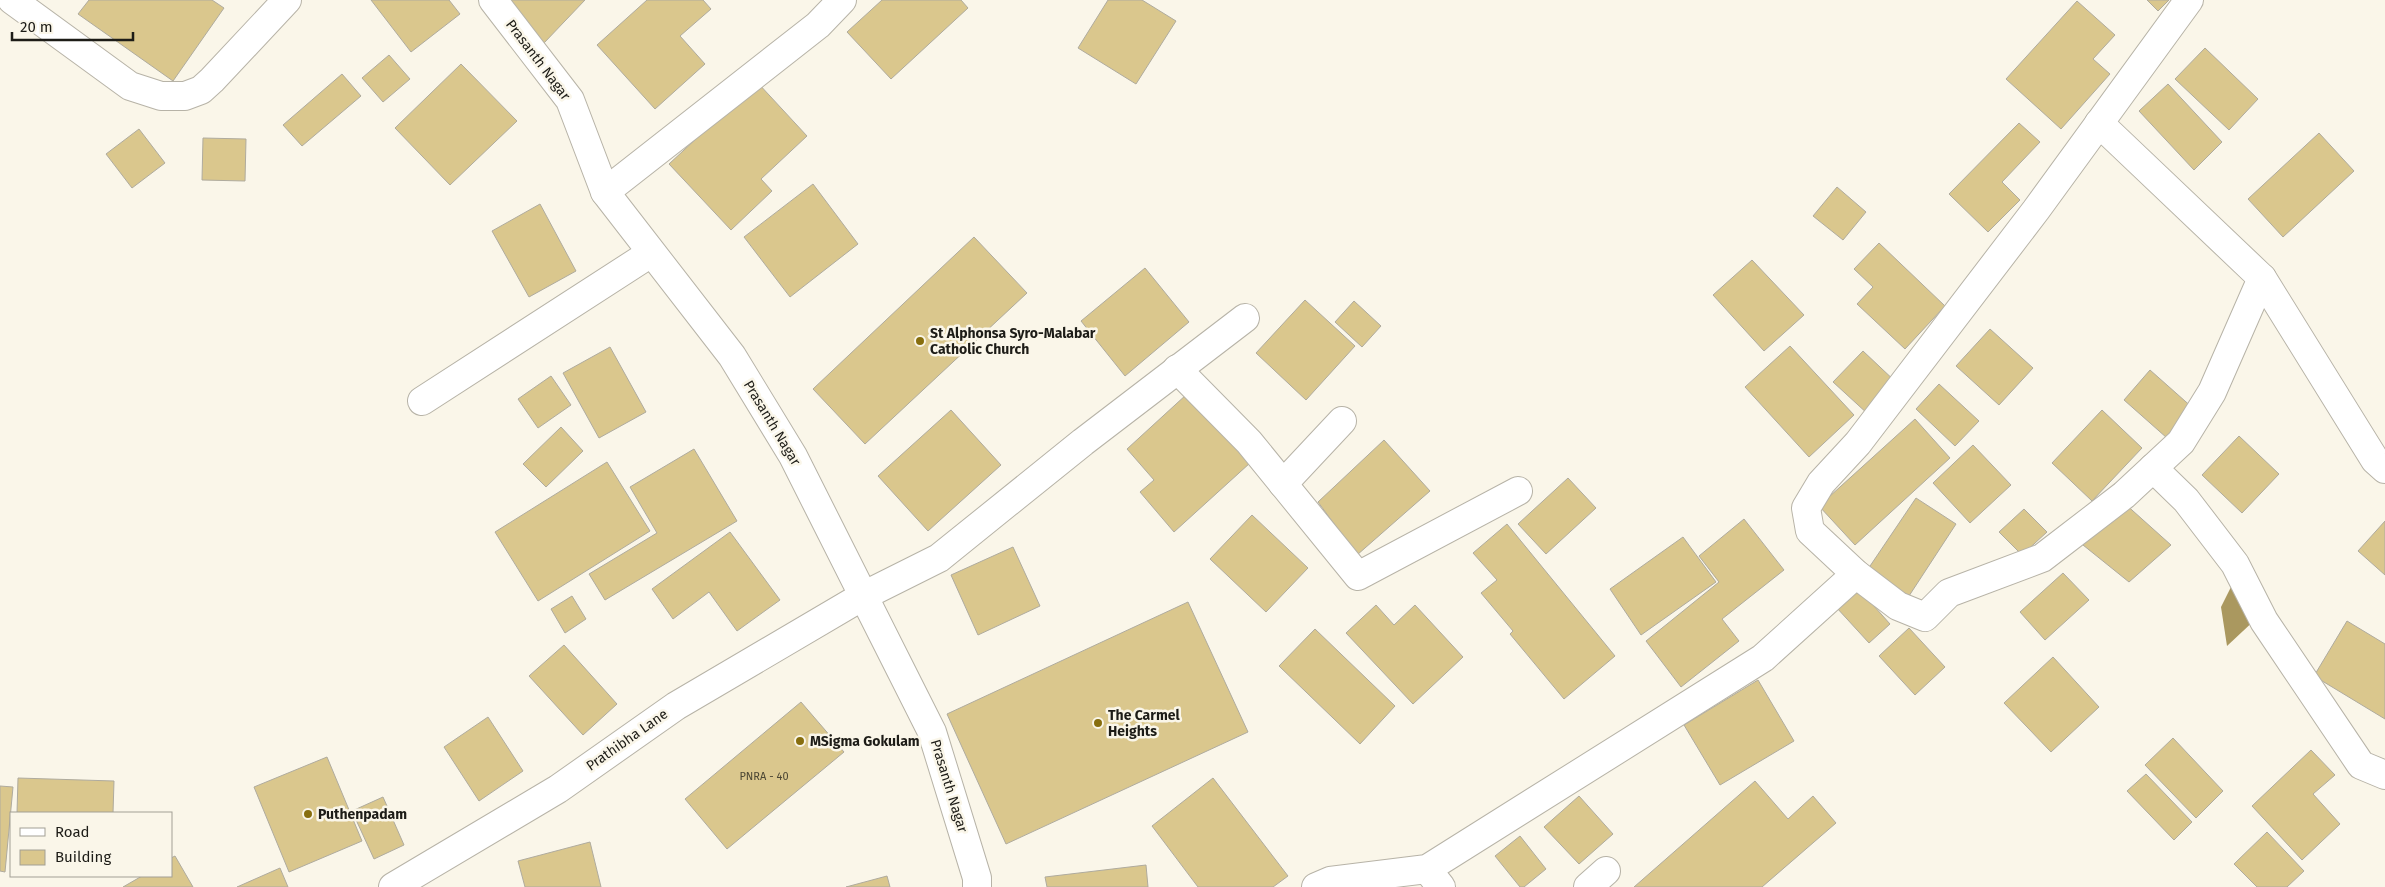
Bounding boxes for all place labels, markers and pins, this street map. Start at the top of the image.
place label: St Alphonsa Syro-Malabar Catholic Church [930,325,1096,358]
marker: St Alphonsa Syro-Malabar Catholic Church [914,335,926,347]
place label: The Carmel Heights [1108,707,1180,740]
marker: The Carmel Heights [1092,717,1104,729]
place label: MSigma Gokulam [810,733,920,750]
marker: MSigma Gokulam [794,735,806,747]
place label: Puthenpadam [318,806,407,823]
marker: Puthenpadam [302,808,314,820]

